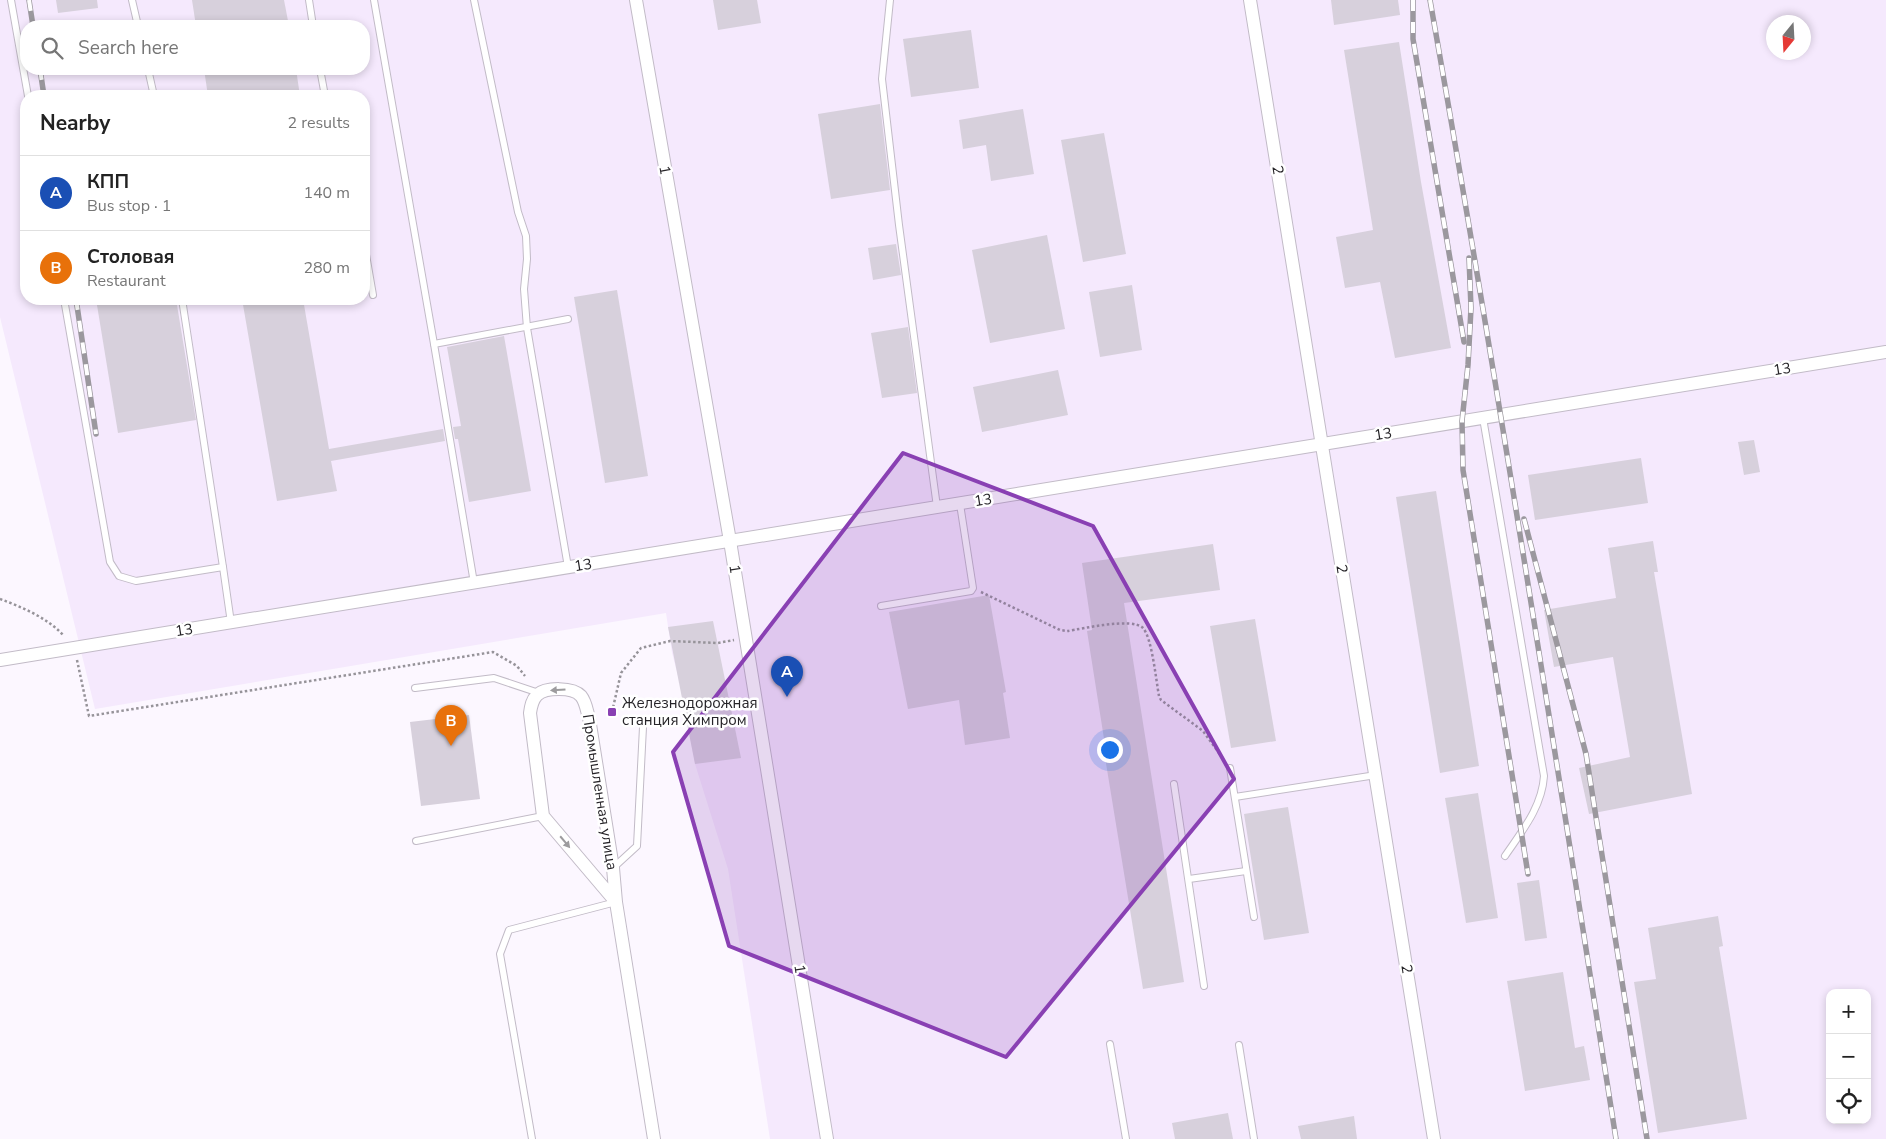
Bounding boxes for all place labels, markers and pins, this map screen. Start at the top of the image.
pin: A [771,656,803,697]
place label: Железнодорожная станция Химпром [622,693,758,730]
pin: B [435,705,467,746]
marker: Железнодорожная станция Химпром [606,706,618,718]

